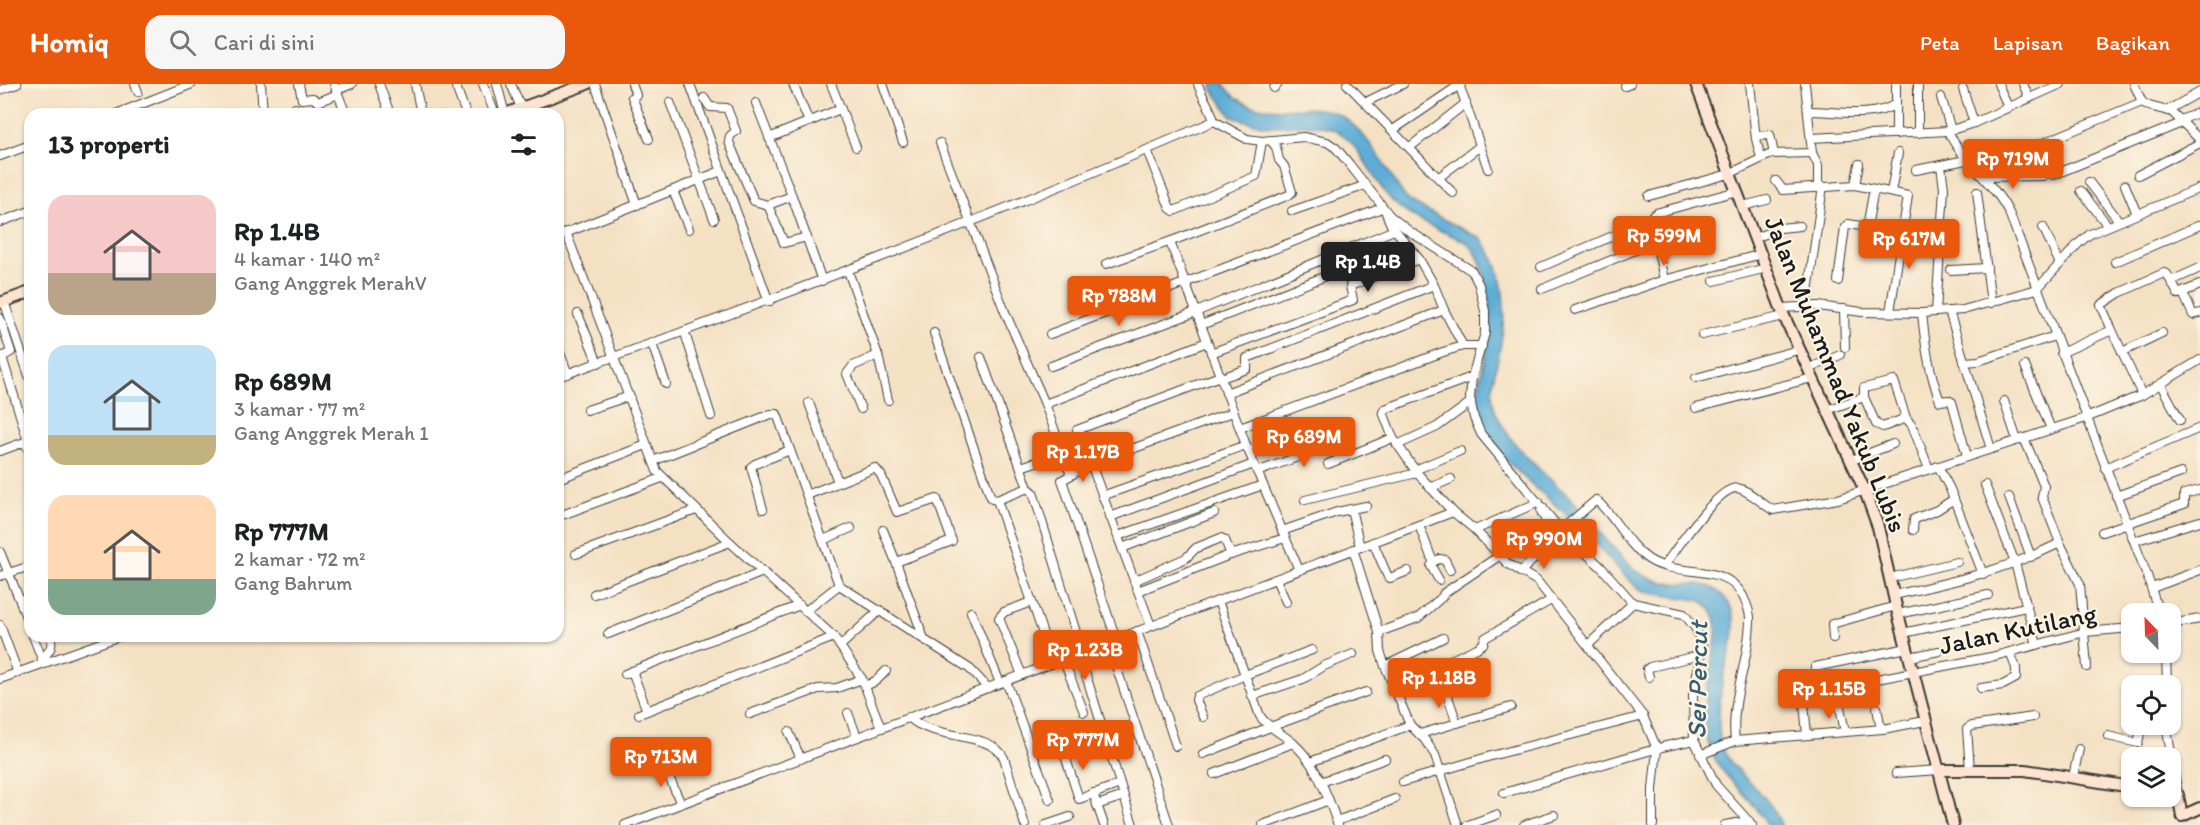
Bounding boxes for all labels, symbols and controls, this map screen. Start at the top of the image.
search box [145,15,565,69]
text: Homiq [30,25,109,59]
icon: search [166,26,199,59]
text: Cari di sini [214,29,315,56]
text: Peta [1920,30,1960,55]
text: Lapisan [1993,30,2063,55]
text: Bagikan [2096,30,2170,55]
text: 13 properti [48,128,170,160]
icon: filters [507,128,540,161]
pin: Rp 719M [1958,139,2068,190]
text: Rp 719M [1977,146,2049,170]
street label: Jalan Muhammad Yakub Lubis [1758,211,1914,537]
text: Rp 1.4B [234,215,320,247]
pin: Rp 599M [1609,216,1719,267]
icon: home [96,219,168,291]
pin: Rp 617M [1854,219,1964,270]
text: Rp 599M [1627,223,1701,247]
text: Rp 617M [1872,226,1946,250]
pin: Rp 1.4B [1313,242,1423,293]
text: 4 kamar · 140 m² [234,247,380,271]
text: Rp 1.4B [1335,249,1401,273]
text: Gang Anggrek MerahV [234,271,427,295]
pin: Rp 788M [1064,276,1174,327]
text: Rp 788M [1081,283,1157,307]
text: Rp 689M [234,365,332,397]
icon: home [96,369,168,441]
text: 3 kamar · 77 m² [234,397,365,421]
pin: Rp 689M [1249,417,1359,468]
text: Gang Anggrek Merah 1 [234,421,429,445]
text: Rp 689M [1266,424,1342,448]
pin: Rp 1.17B [1021,432,1145,483]
text: Rp 1.17B [1046,439,1120,463]
text: Rp 777M [234,515,329,547]
icon: home [96,519,168,591]
pin: Rp 990M [1489,519,1599,570]
text: Rp 990M [1506,526,1582,550]
text: 2 kamar · 72 m² [234,547,365,571]
text: Gang Bahrum [234,571,352,595]
street label: Jalan Kutilang [1936,597,2100,661]
north arrow [2121,603,2181,663]
map controls [2121,603,2181,807]
water label: Sei Percut [1679,618,1715,739]
pin: Rp 1.23B [1023,630,1147,681]
text: Rp 1.23B [1047,637,1123,661]
pin: Rp 1.18B [1377,658,1501,709]
text: Rp 1.18B [1402,665,1476,689]
pin: Rp 1.15B [1767,669,1891,720]
button: locate [2121,675,2181,735]
text: Rp 1.15B [1792,676,1866,700]
pin: Rp 777M [1028,720,1138,771]
text: Rp 777M [1046,727,1120,751]
pin: Rp 713M [606,737,716,788]
text: Rp 713M [624,744,698,768]
button: layers [2121,747,2181,807]

